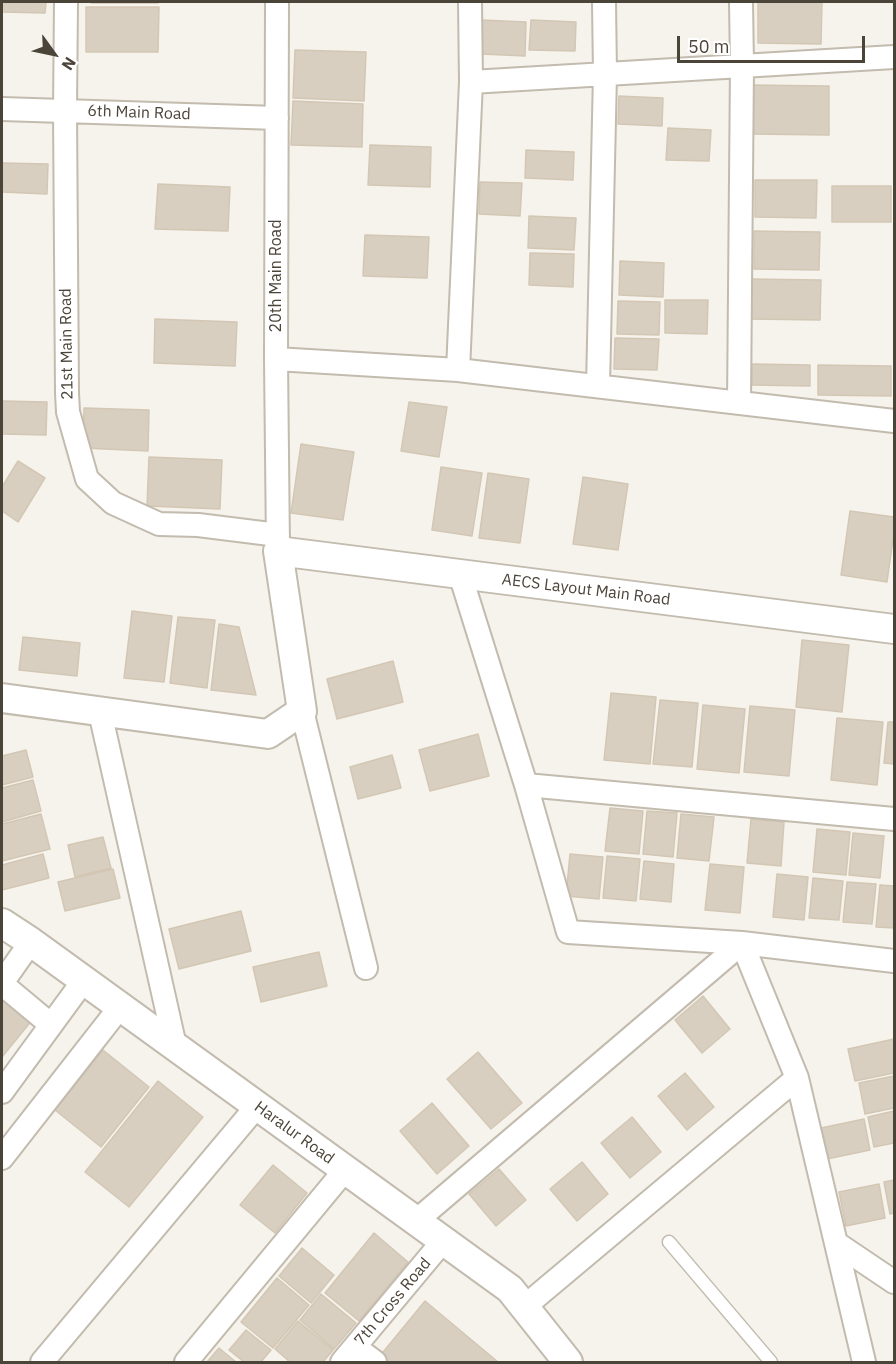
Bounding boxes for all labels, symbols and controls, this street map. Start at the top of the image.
north arrow [24,24,84,84]
scale bar [680,24,868,62]
text: 50 m [688,35,730,58]
text: N [58,53,81,74]
street label: 6th Main Road [87,102,191,124]
street label: 20th Main Road [266,220,286,332]
street label: 21st Main Road [56,288,78,400]
street label: AECS Layout Main Road [501,570,671,610]
street label: Haralur Road [250,1098,338,1168]
street label: 7th Cross Road [351,1254,435,1350]

